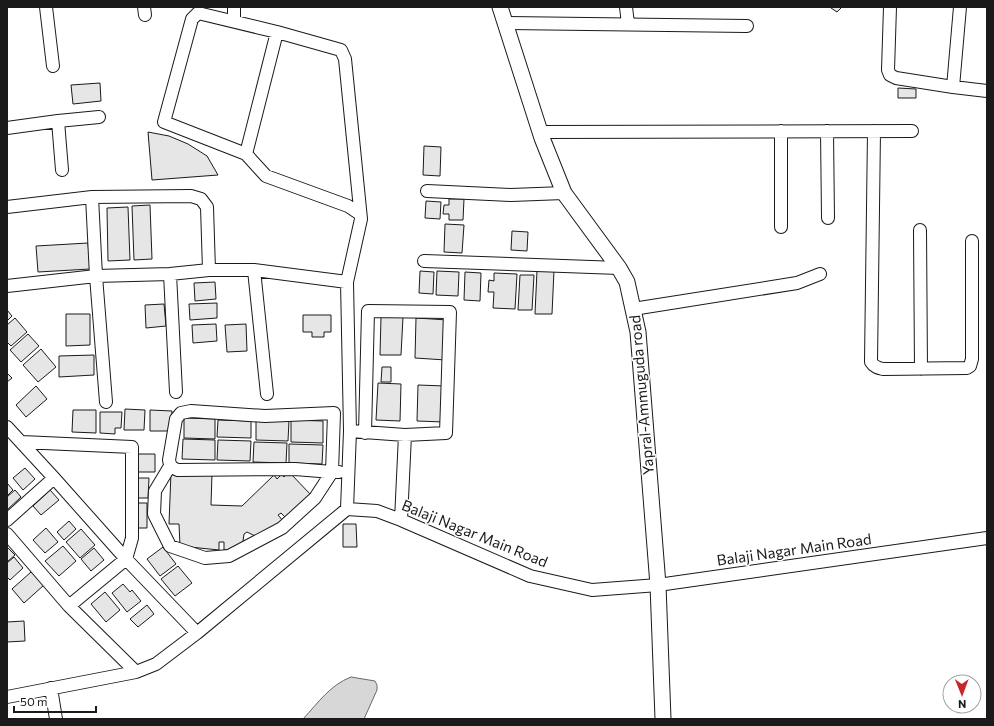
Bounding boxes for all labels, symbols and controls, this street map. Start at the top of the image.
street label: Yapral-Ammuguda road [625,314,657,476]
street label: Balaji Nagar Main Road [399,495,551,571]
street label: Balaji Nagar Main Road [715,529,873,569]
north arrow [942,674,982,714]
scale bar [14,688,96,714]
text: 50 m [20,694,48,708]
text: N [958,698,966,711]

